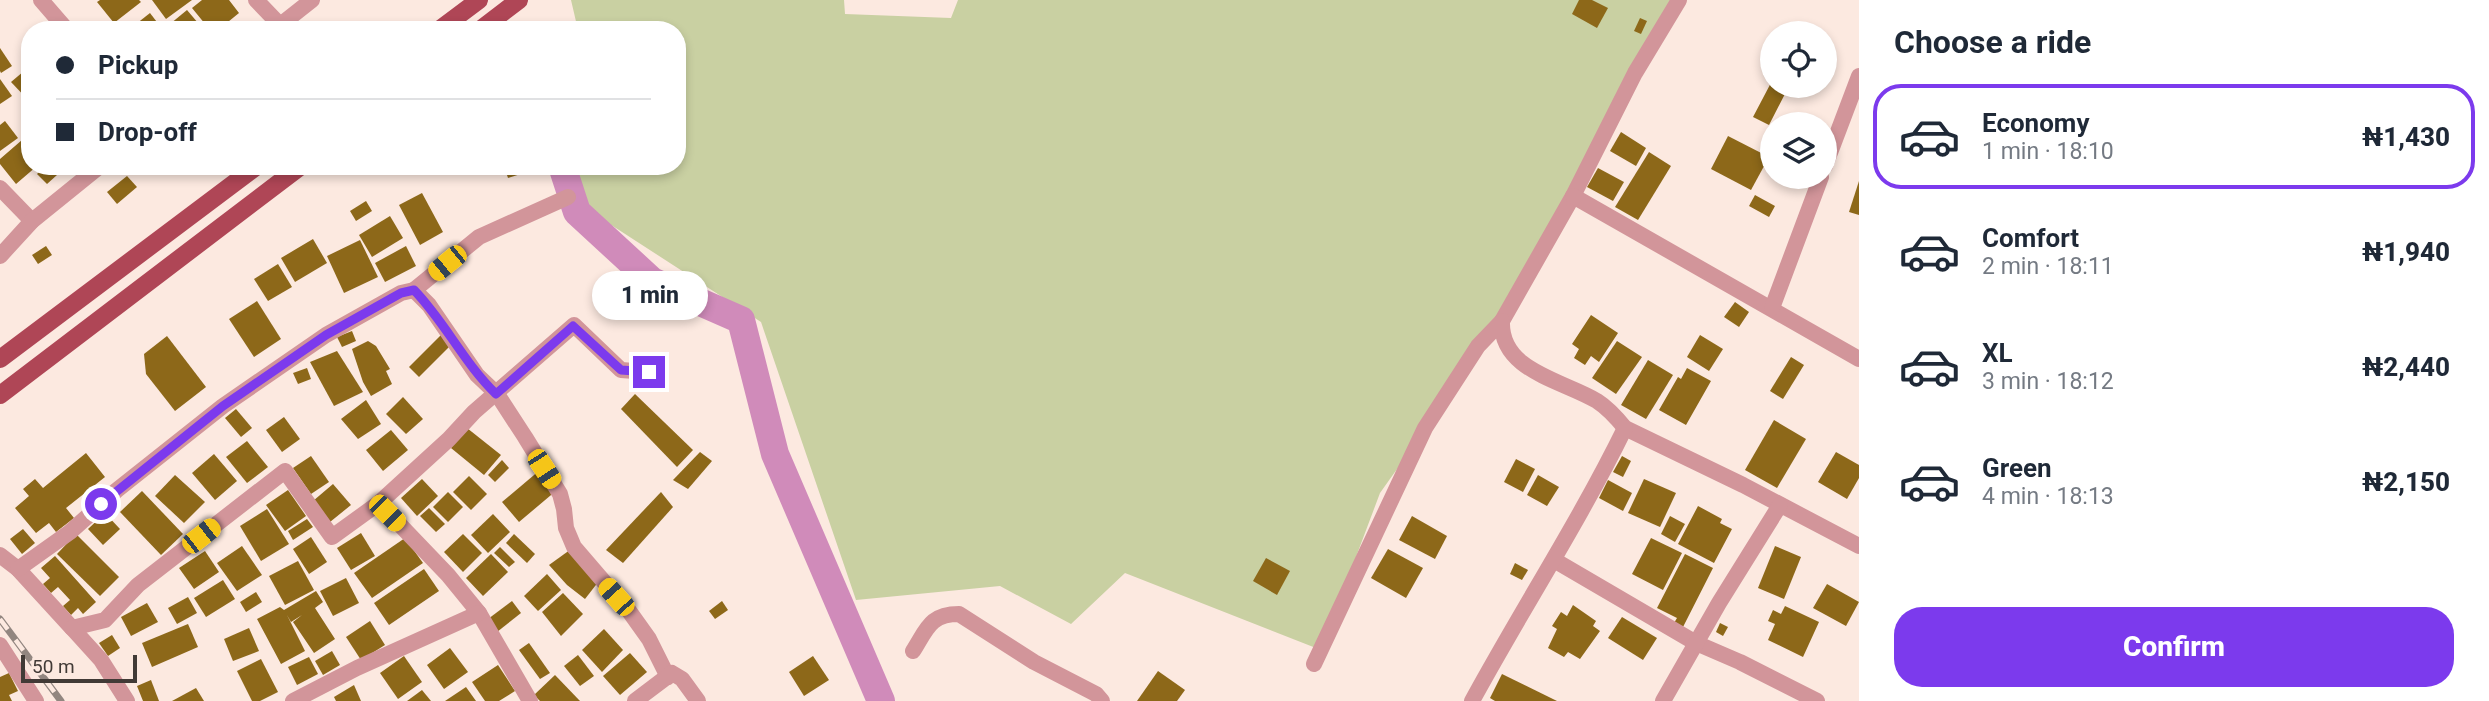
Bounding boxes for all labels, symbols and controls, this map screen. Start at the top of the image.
map controls [1760,21,1837,189]
button: locate [1760,21,1837,98]
text: Choose a ride [1894,23,2091,61]
text: Pickup [98,50,178,80]
icon: car [1898,105,1961,168]
text: Economy [1982,108,2089,138]
button: layers [1760,112,1837,189]
text: Drop-off [98,117,197,147]
text: ₦1,430 [2362,122,2450,152]
text: 1 min · 18:10 [1982,138,2114,165]
icon: car [1898,220,1961,283]
text: Comfort [1982,223,2079,253]
text: ₦1,940 [2362,237,2450,267]
car [425,242,470,284]
text: 2 min · 18:11 [1982,253,2114,280]
callout: 1 min [591,270,707,320]
text: 1 min [621,282,679,309]
icon: car [1898,335,1961,398]
text: XL [1982,338,2013,368]
text: ₦2,440 [2362,352,2450,382]
route end [633,356,665,388]
text: 3 min · 18:12 [1982,368,2114,395]
car [524,446,565,492]
icon: car [1898,450,1961,513]
text: Green [1982,453,2052,483]
text: ₦2,150 [2362,467,2450,497]
text: 4 min · 18:13 [1982,483,2114,510]
route start [85,488,117,520]
car [365,491,410,535]
car [178,515,225,557]
car [595,574,638,620]
button: Confirm [1894,607,2454,687]
scale bar [21,652,136,684]
text: 50 m [32,655,75,678]

